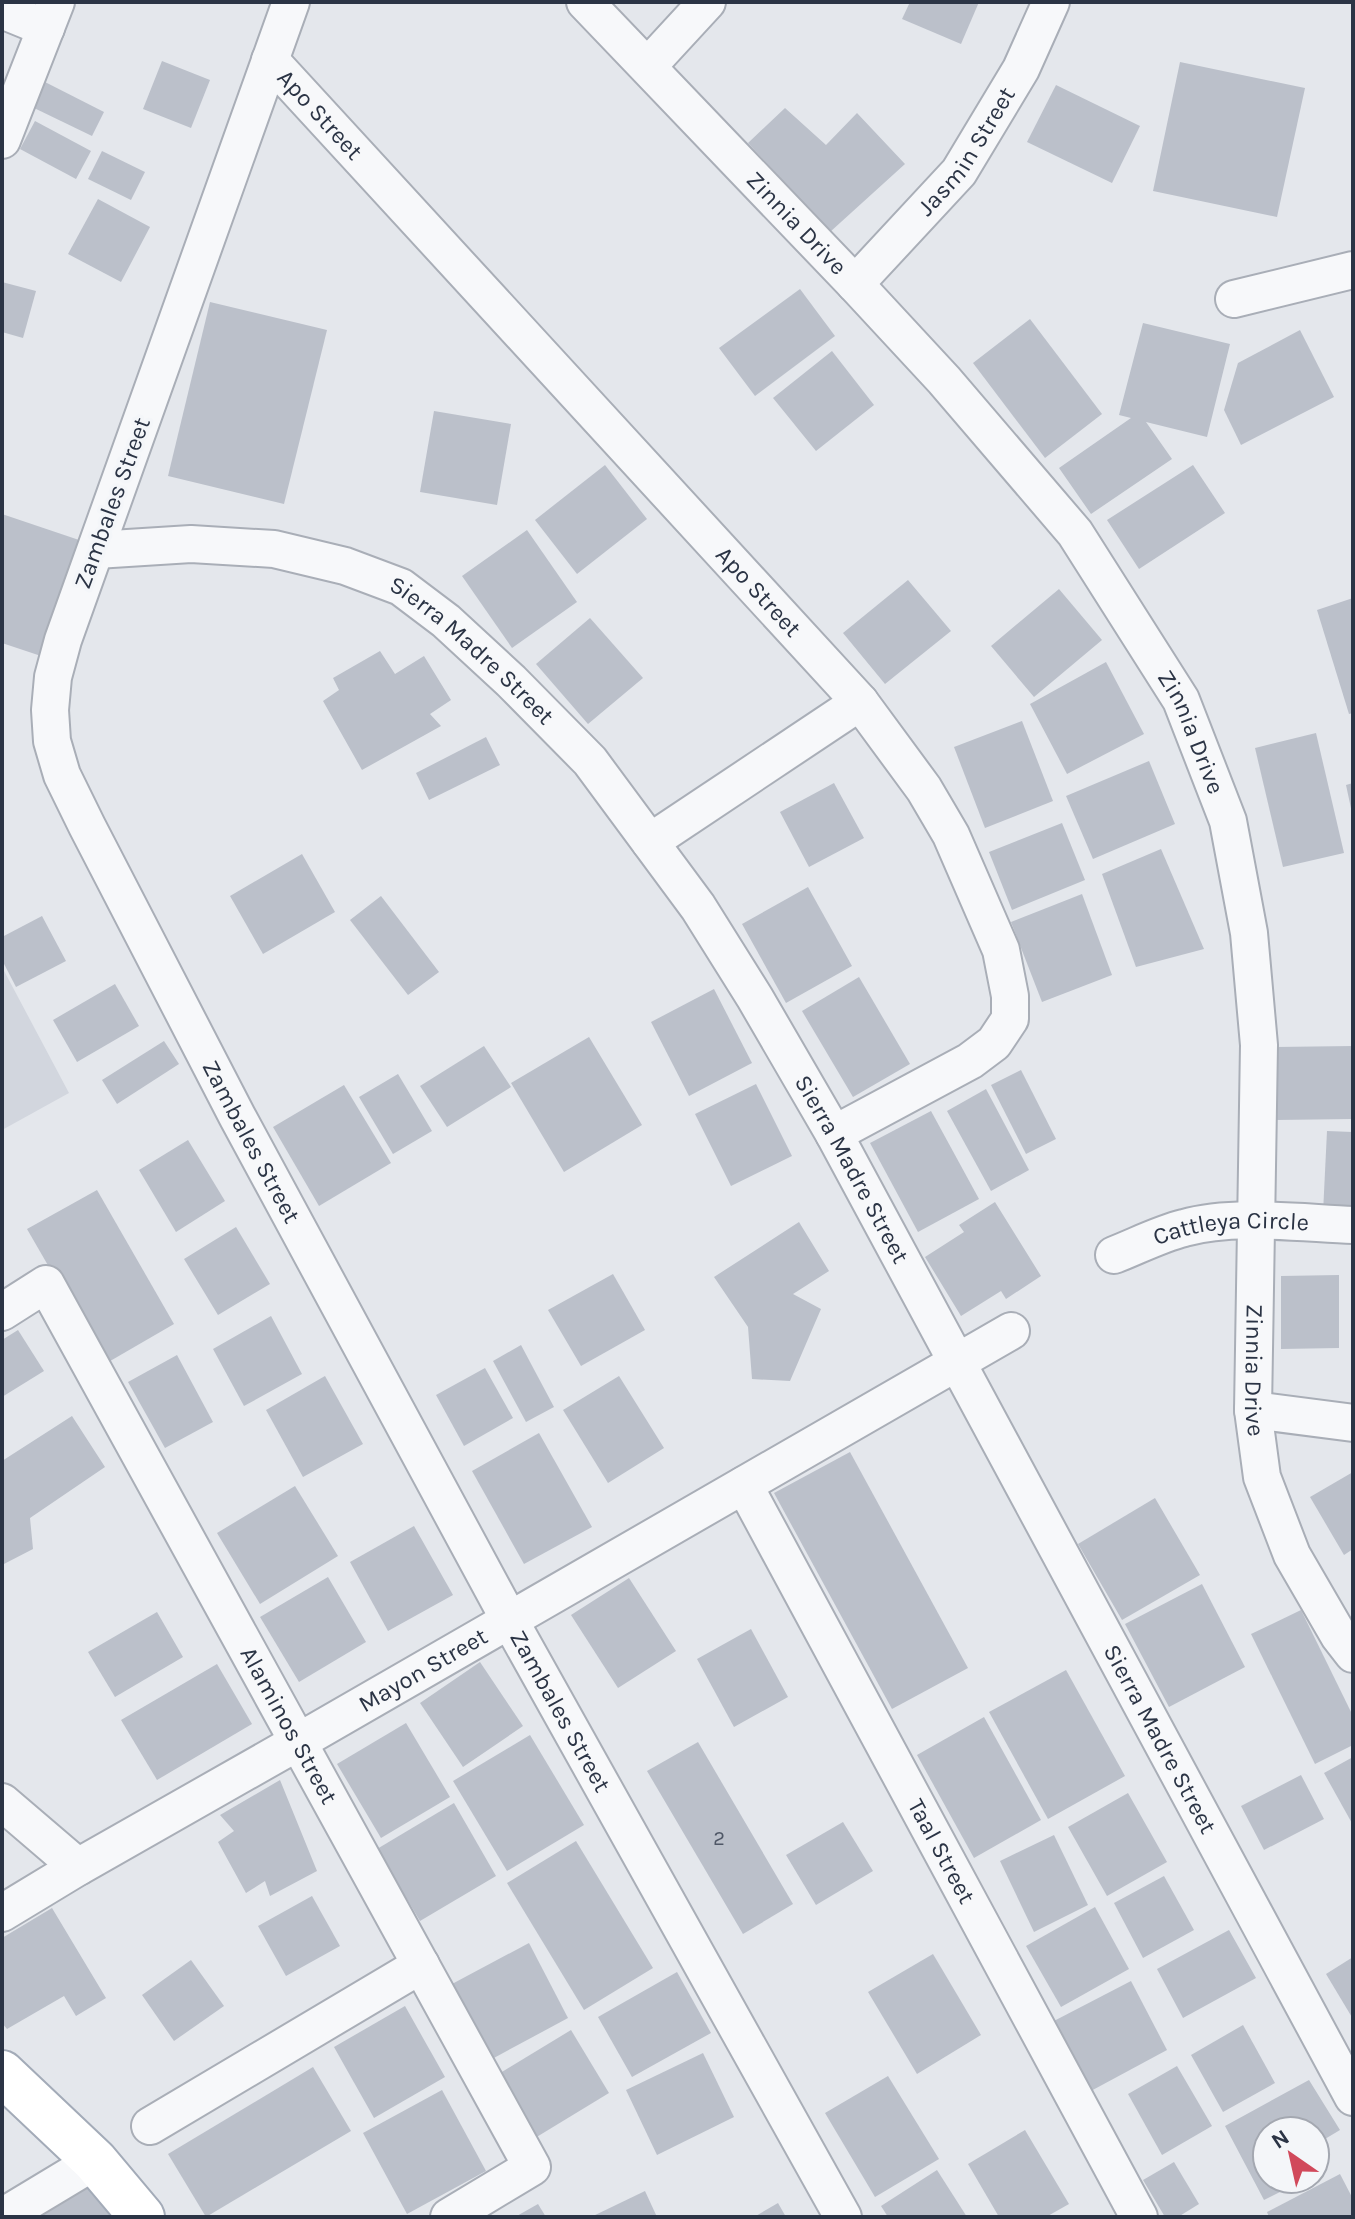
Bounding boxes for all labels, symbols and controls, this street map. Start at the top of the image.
street label: Apo Street [272,64,368,165]
street label: Jasmin Street [912,82,1021,221]
street label: Zinnia Drive [741,165,853,281]
street label: Zambales Street [68,413,156,593]
street label: Apo Street [710,541,807,643]
street label: Sierra Madre Street [386,570,560,730]
street label: Zinnia Drive [1152,665,1230,798]
street label: Zambales Street [196,1055,306,1228]
street label: Sierra Madre Street [789,1070,915,1268]
street label: Cattleya Circle [1149,1206,1310,1251]
street label: Zinnia Drive [1239,1304,1270,1438]
street label: Mayon Street [354,1622,492,1718]
street label: Zambales Street [504,1625,617,1797]
street label: Sierra Madre Street [1098,1640,1222,1838]
street label: Alaminos Street [234,1642,343,1809]
street label: Taal Street [902,1794,981,1908]
house number: 2 [713,1827,725,1850]
north arrow [1251,2115,1331,2195]
text: N [1267,2124,1294,2154]

